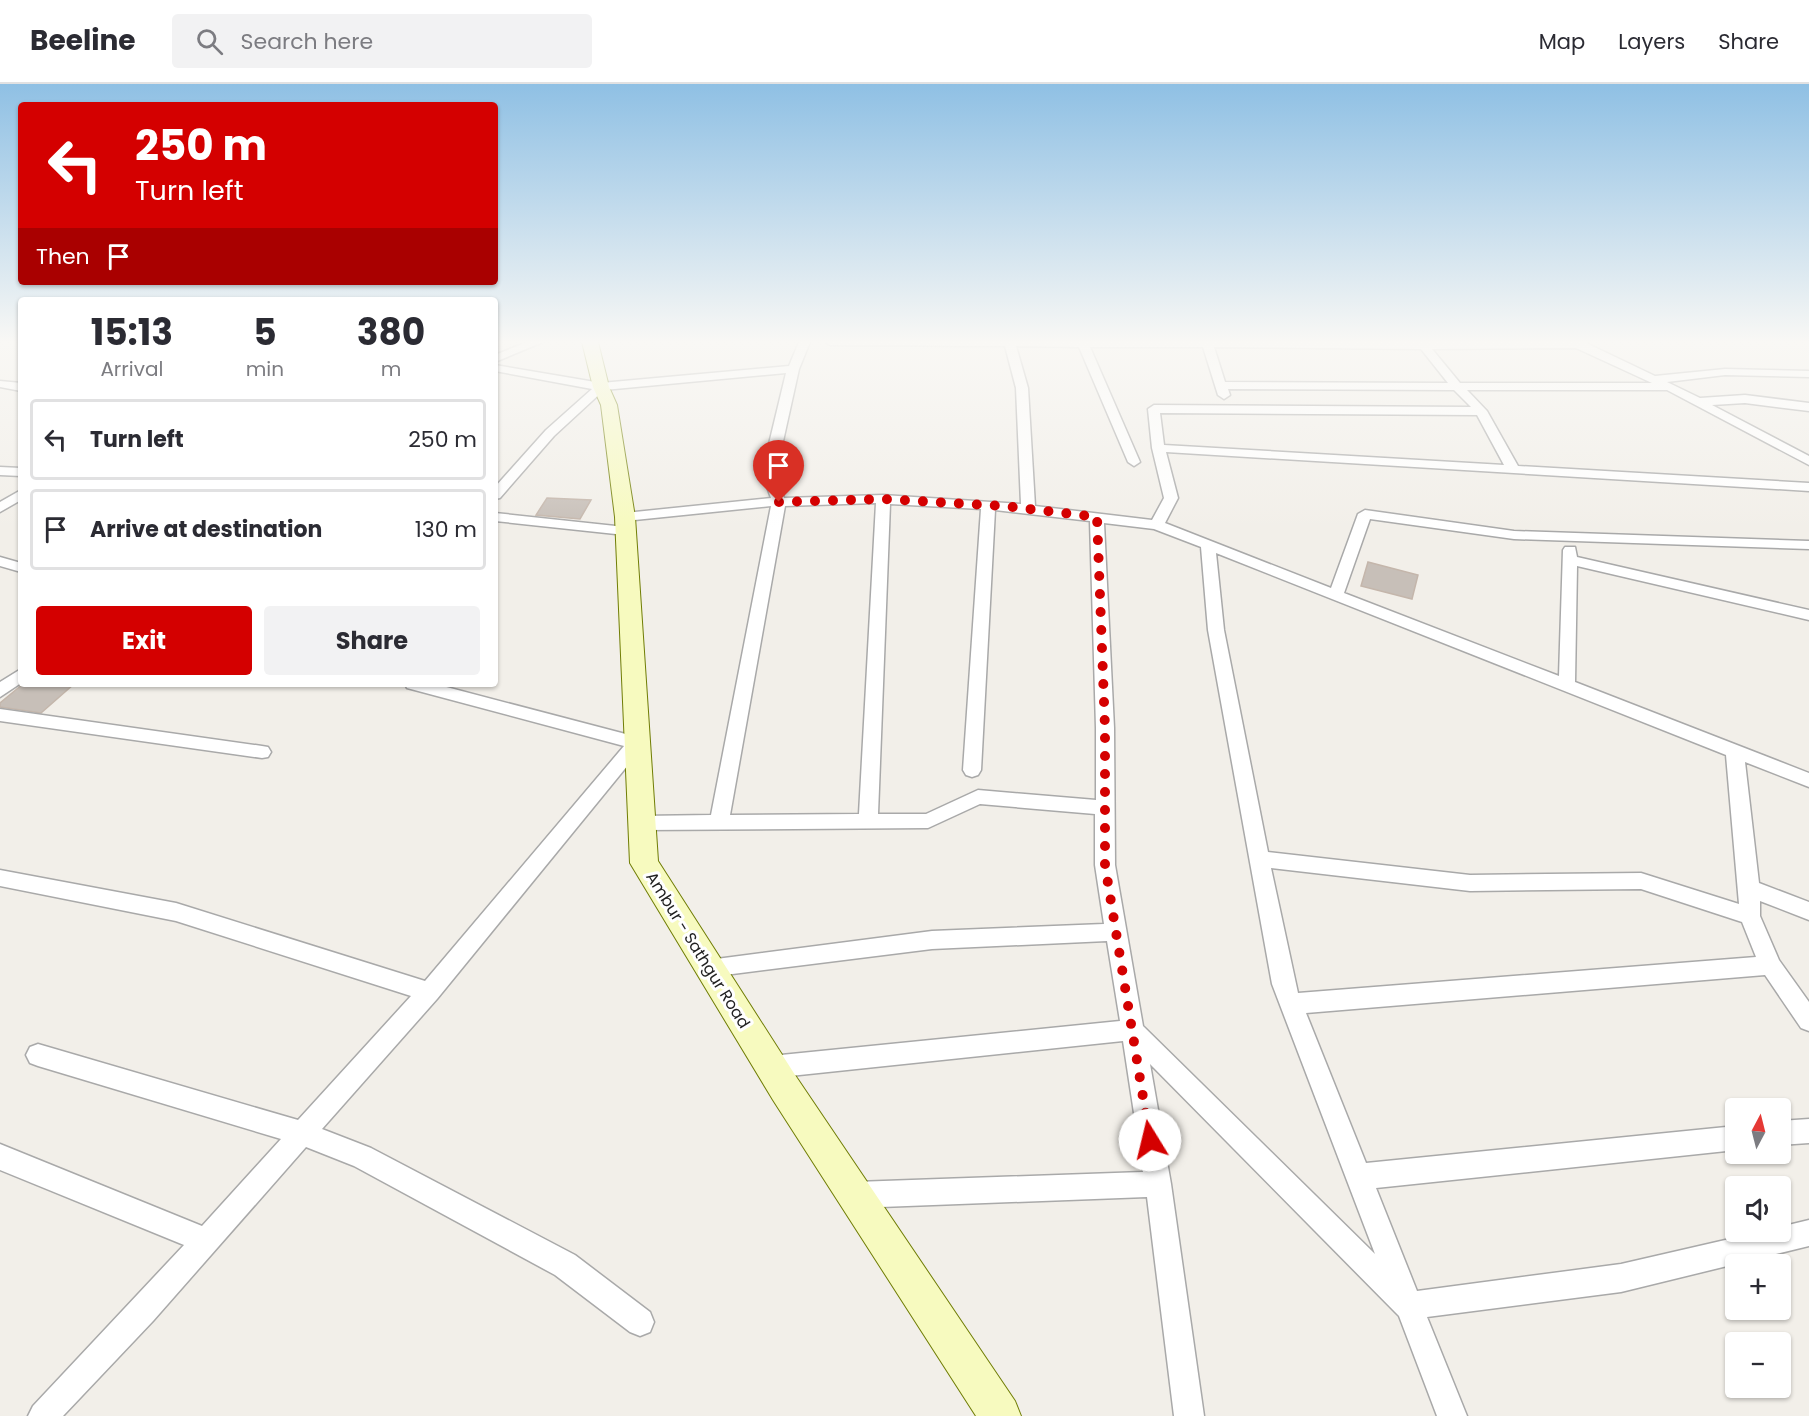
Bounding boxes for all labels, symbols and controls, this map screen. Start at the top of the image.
search box [172,14,592,68]
text: Beeline [30,21,136,60]
icon: search [193,25,226,58]
text: Search here [241,26,373,57]
text: Map [1539,27,1585,56]
text: Layers [1618,27,1685,56]
text: Share [1718,27,1779,56]
text: 250 m [135,116,267,175]
icon: left [36,126,114,204]
text: Turn left [135,172,244,209]
icon: arrive [102,240,135,273]
text: Then [36,241,90,272]
text: 15:13 [91,307,173,358]
text: 5 [253,307,277,358]
text: 380 [357,307,425,358]
text: Arrival [100,355,163,383]
text: min [246,355,284,383]
text: m [381,355,401,383]
icon: left [39,423,72,456]
text: Turn left [90,424,184,455]
text: 250 m [408,424,477,455]
pin [753,440,804,502]
icon: arrive [762,449,795,482]
icon: arrive [39,513,72,546]
text: Arrive at destination [90,514,322,545]
text: 130 m [415,514,477,545]
button: Exit [36,606,252,675]
button: Share [264,606,480,675]
street label: Ambur - Sathgur Road [640,867,756,1033]
north arrow [1725,1098,1791,1164]
map controls [1725,1098,1791,1398]
position arrow [1118,1108,1182,1172]
button: sound [1725,1176,1791,1242]
button: + [1725,1254,1791,1320]
button: − [1725,1332,1791,1398]

